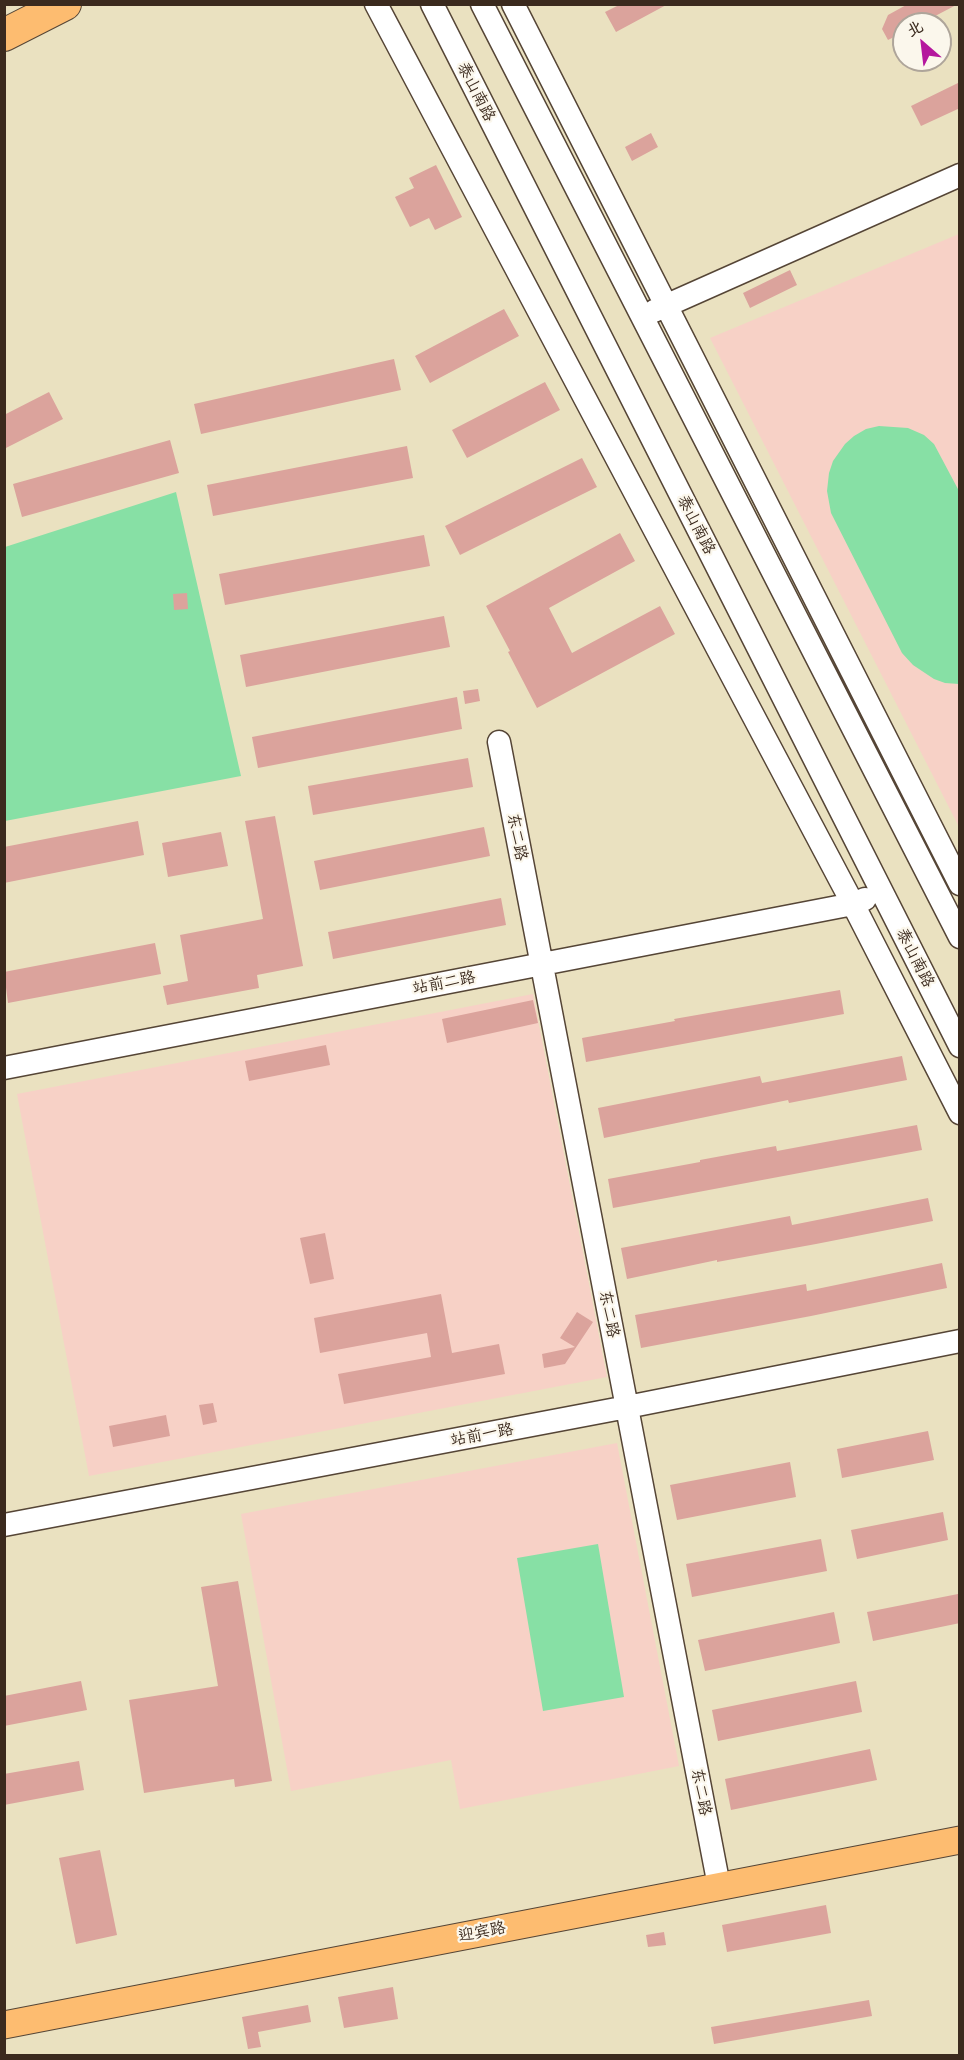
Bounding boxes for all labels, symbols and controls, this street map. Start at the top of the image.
north arrow [892,12,952,72]
text: 北 [903,15,926,40]
street label: 泰山南路 [453,59,499,125]
street label: 泰山南路 [673,492,719,558]
street label: 东二路 [503,812,531,862]
street label: 泰山南路 [892,925,938,991]
street label: 站前二路 [411,967,477,999]
street label: 东二路 [595,1289,623,1339]
street label: 站前一路 [449,1419,515,1451]
street label: 东二路 [687,1767,715,1817]
street label: 迎宾路 [457,1918,507,1946]

